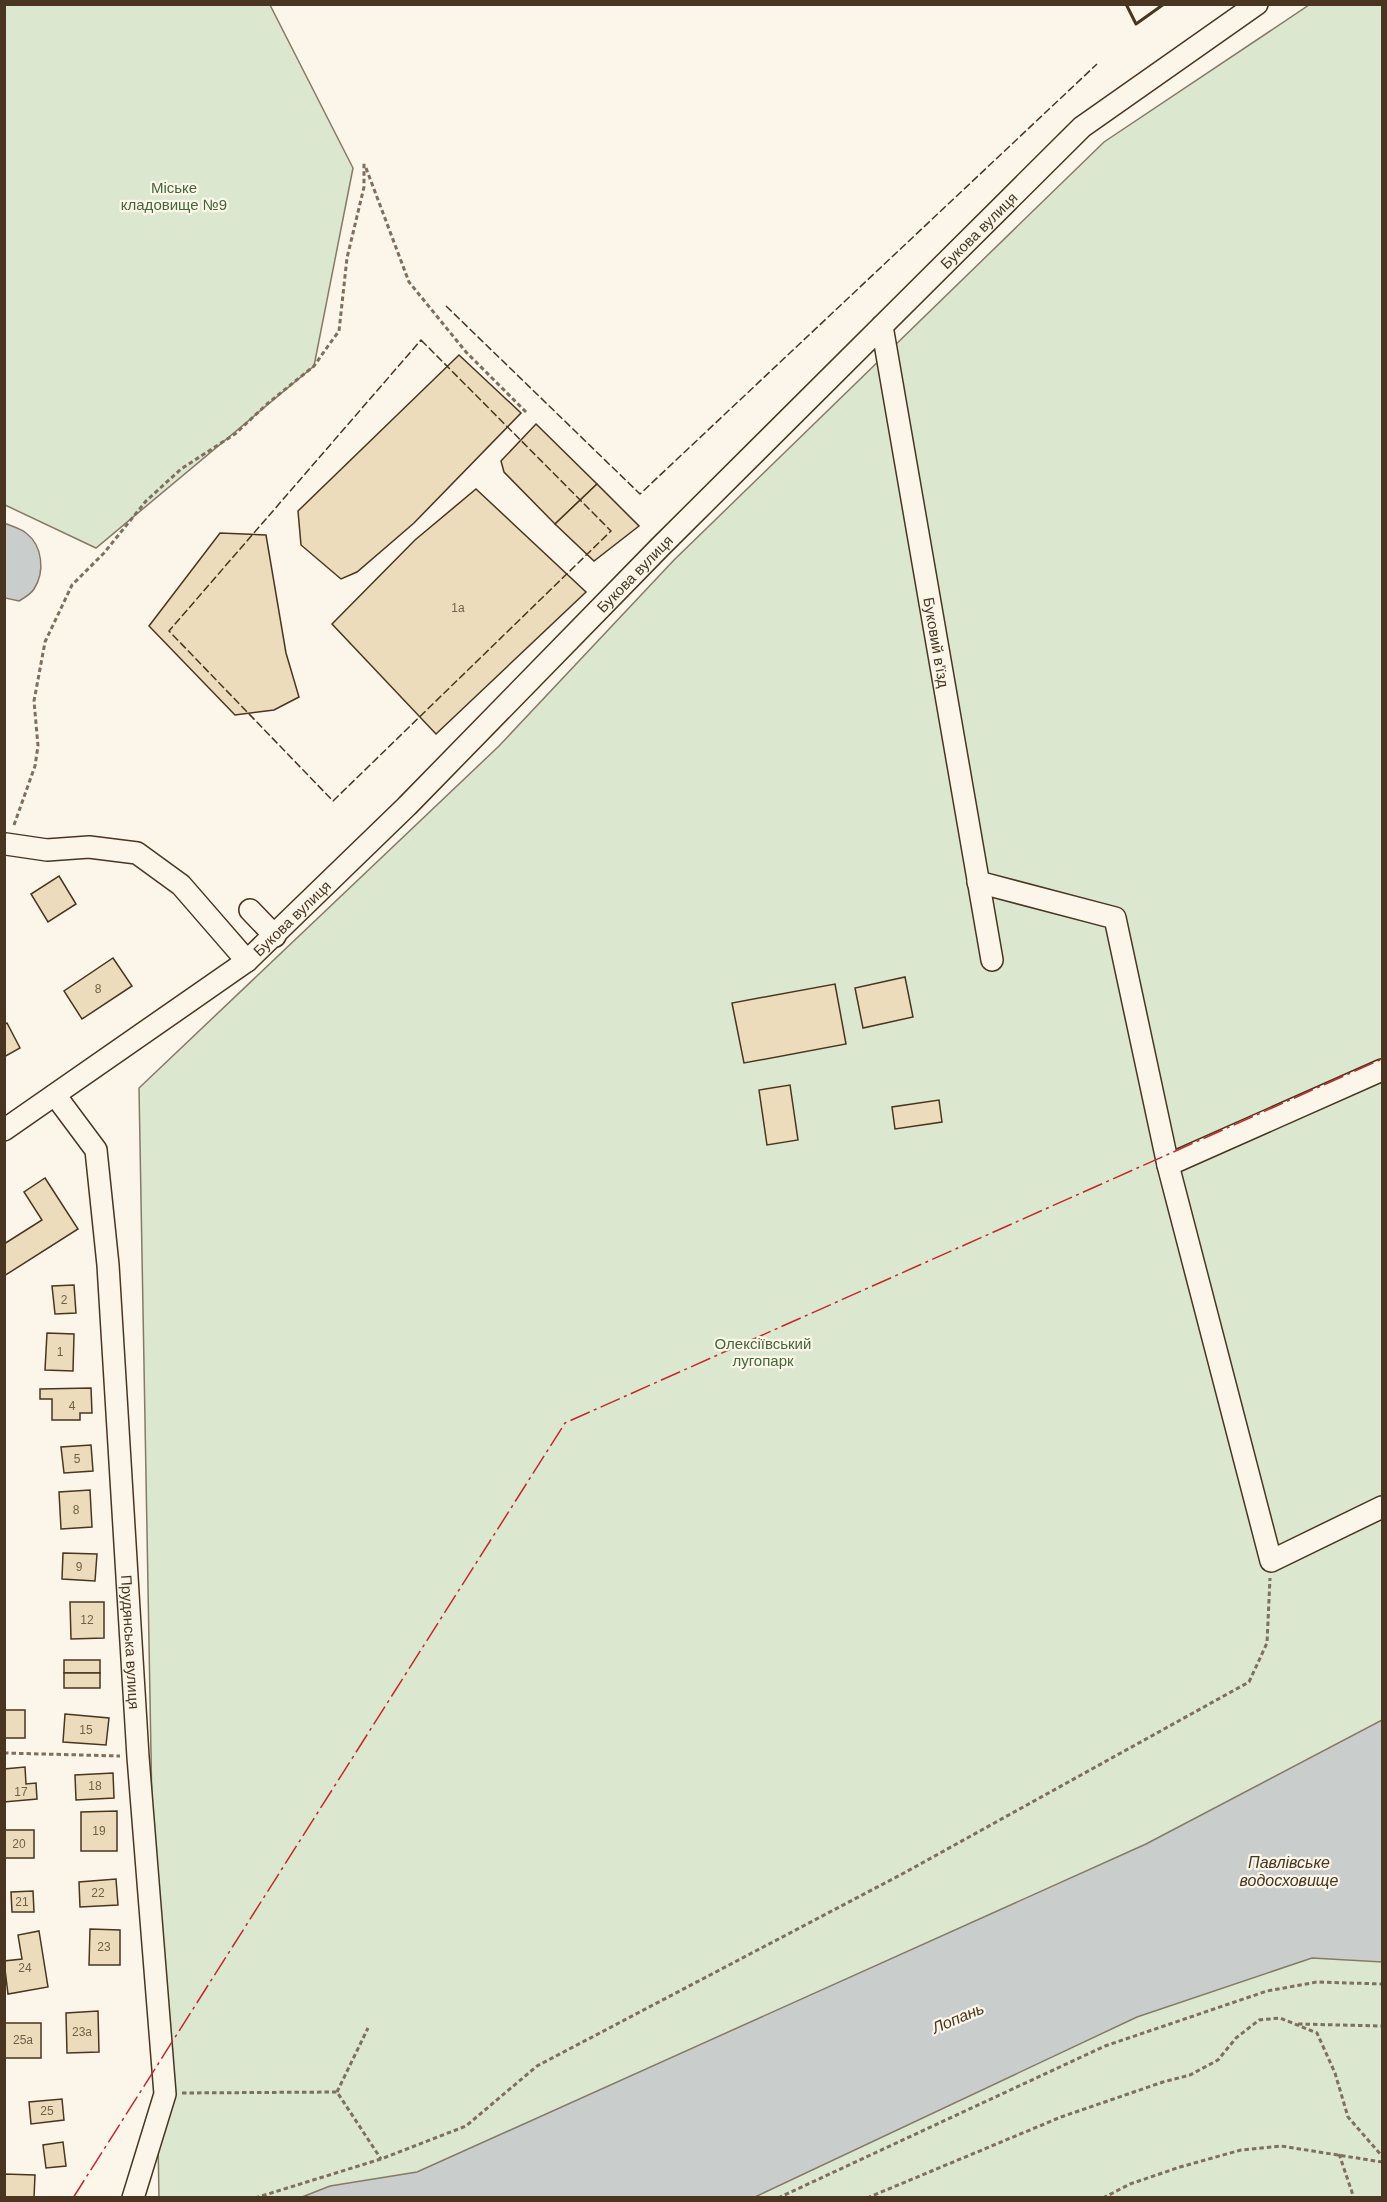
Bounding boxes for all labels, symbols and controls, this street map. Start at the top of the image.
park label: Міське кладовище №9 [121,179,227,213]
street label: Букова вулиця [937,188,1020,272]
street label: Букова вулиця [593,531,676,615]
street label: Буковий в'їзд [921,596,953,689]
house number: 1а [451,601,465,615]
street label: Букова вулиця [249,877,334,959]
house number: 8 [95,982,102,996]
house number: 2 [61,1293,68,1307]
park label: Олексіївський лугопарк [715,1335,811,1369]
house number: 1 [57,1345,64,1359]
house number: 4 [69,1399,76,1413]
house number: 5 [74,1452,81,1466]
house number: 8 [73,1503,80,1517]
house number: 9 [76,1560,83,1574]
street label: Прудянська вулиця [118,1574,144,1710]
house number: 12 [80,1613,94,1627]
house number: 15 [79,1723,93,1737]
house number: 18 [88,1779,102,1793]
house number: 17 [14,1785,28,1799]
house number: 19 [92,1824,106,1838]
house number: 20 [12,1837,26,1851]
water label: Павлівське водосховище [1240,1854,1338,1889]
house number: 22 [91,1886,105,1900]
house number: 21 [15,1895,29,1909]
house number: 23 [97,1940,111,1954]
house number: 24 [18,1961,32,1975]
water label: Лопань [929,1999,987,2037]
house number: 23а [72,2025,92,2039]
house number: 25а [13,2033,33,2047]
house number: 25 [40,2104,54,2118]

